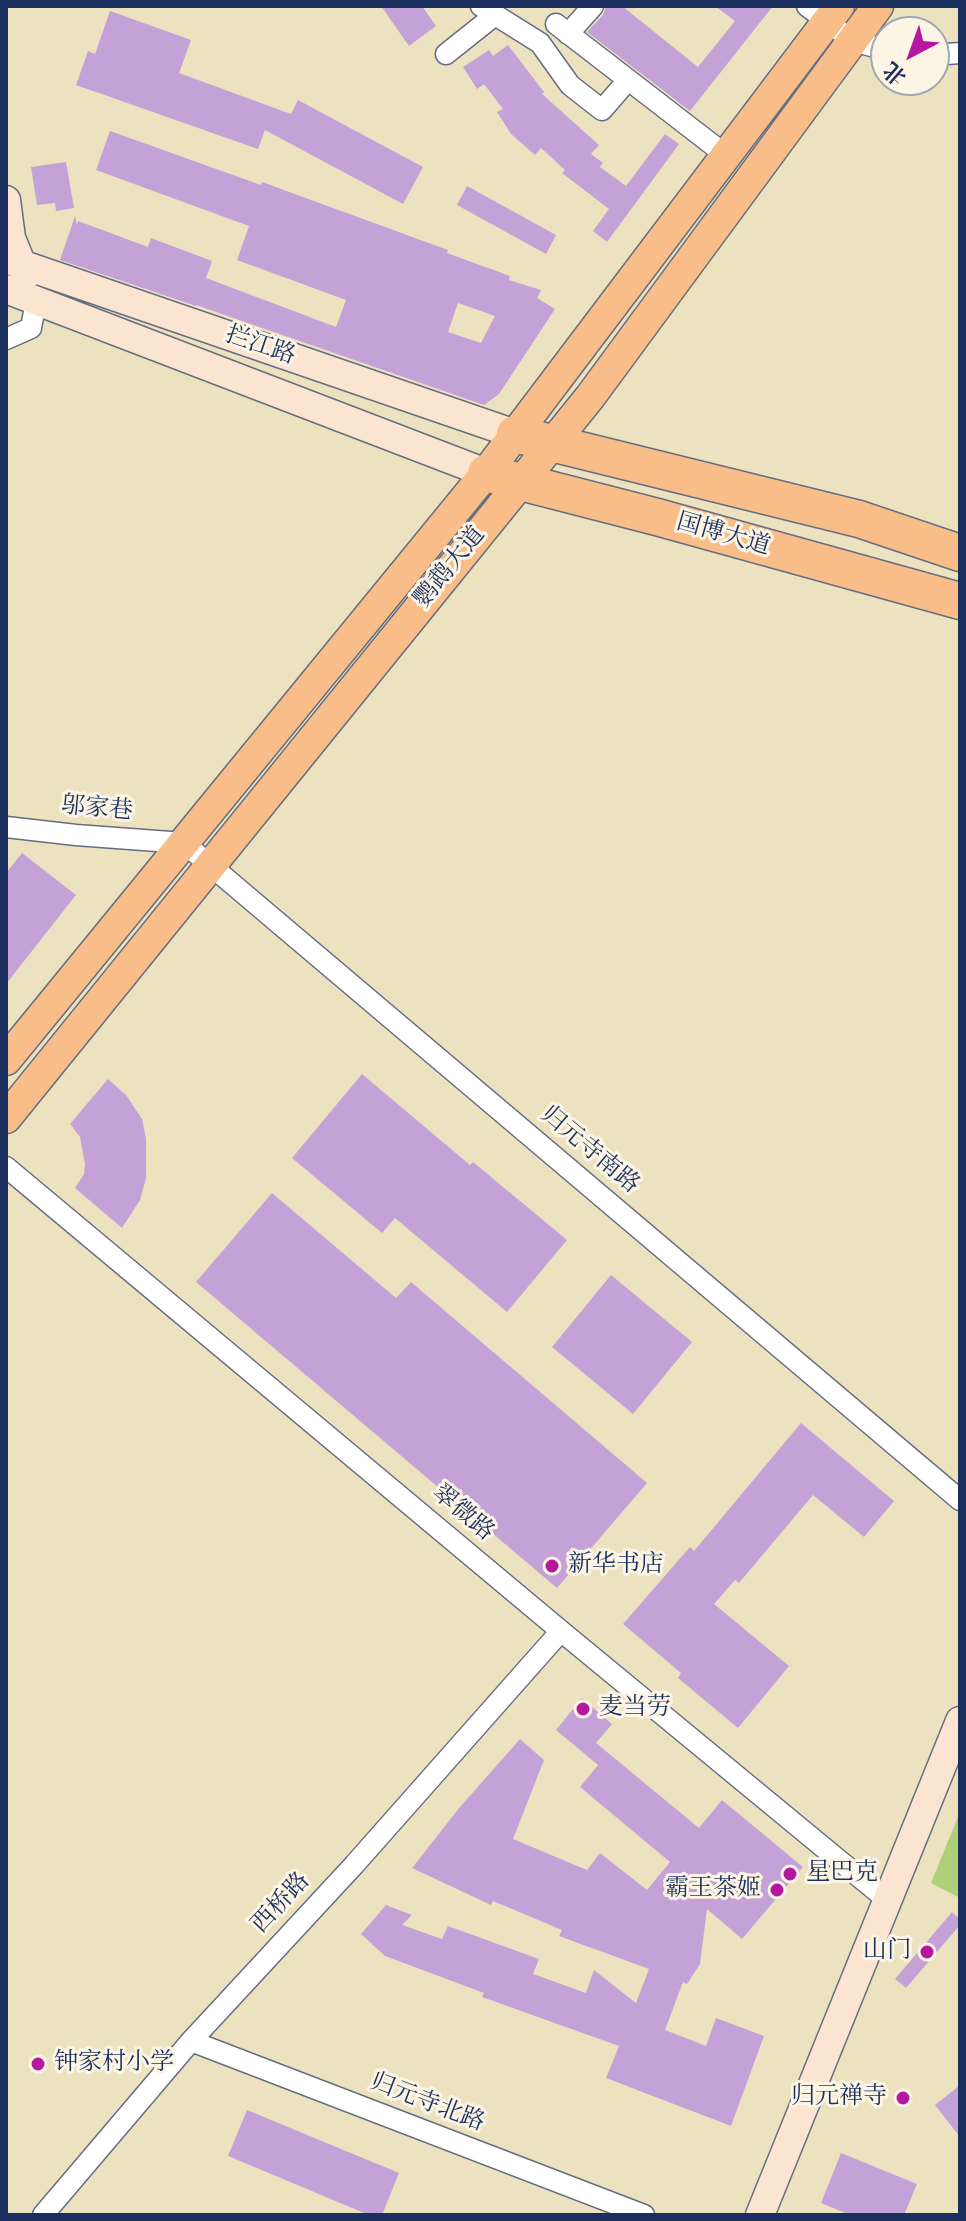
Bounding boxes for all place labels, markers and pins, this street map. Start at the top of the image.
place label: 新华书店 [568,1552,664,1580]
marker: 新华书店 [543,1557,561,1575]
place label: 麦当劳 [599,1695,671,1723]
marker: 麦当劳 [574,1700,592,1718]
place label: 星巴克 [806,1860,878,1888]
marker: 星巴克 [781,1865,799,1883]
place label: 霸王茶姬 [665,1876,761,1904]
marker: 霸王茶姬 [768,1881,786,1899]
place label: 山门 [863,1938,911,1966]
marker: 山门 [918,1943,936,1961]
place label: 钟家村小学 [54,2050,174,2078]
marker: 钟家村小学 [29,2055,47,2073]
place label: 归元禅寺 [791,2084,887,2112]
marker: 归元禅寺 [894,2089,912,2107]

